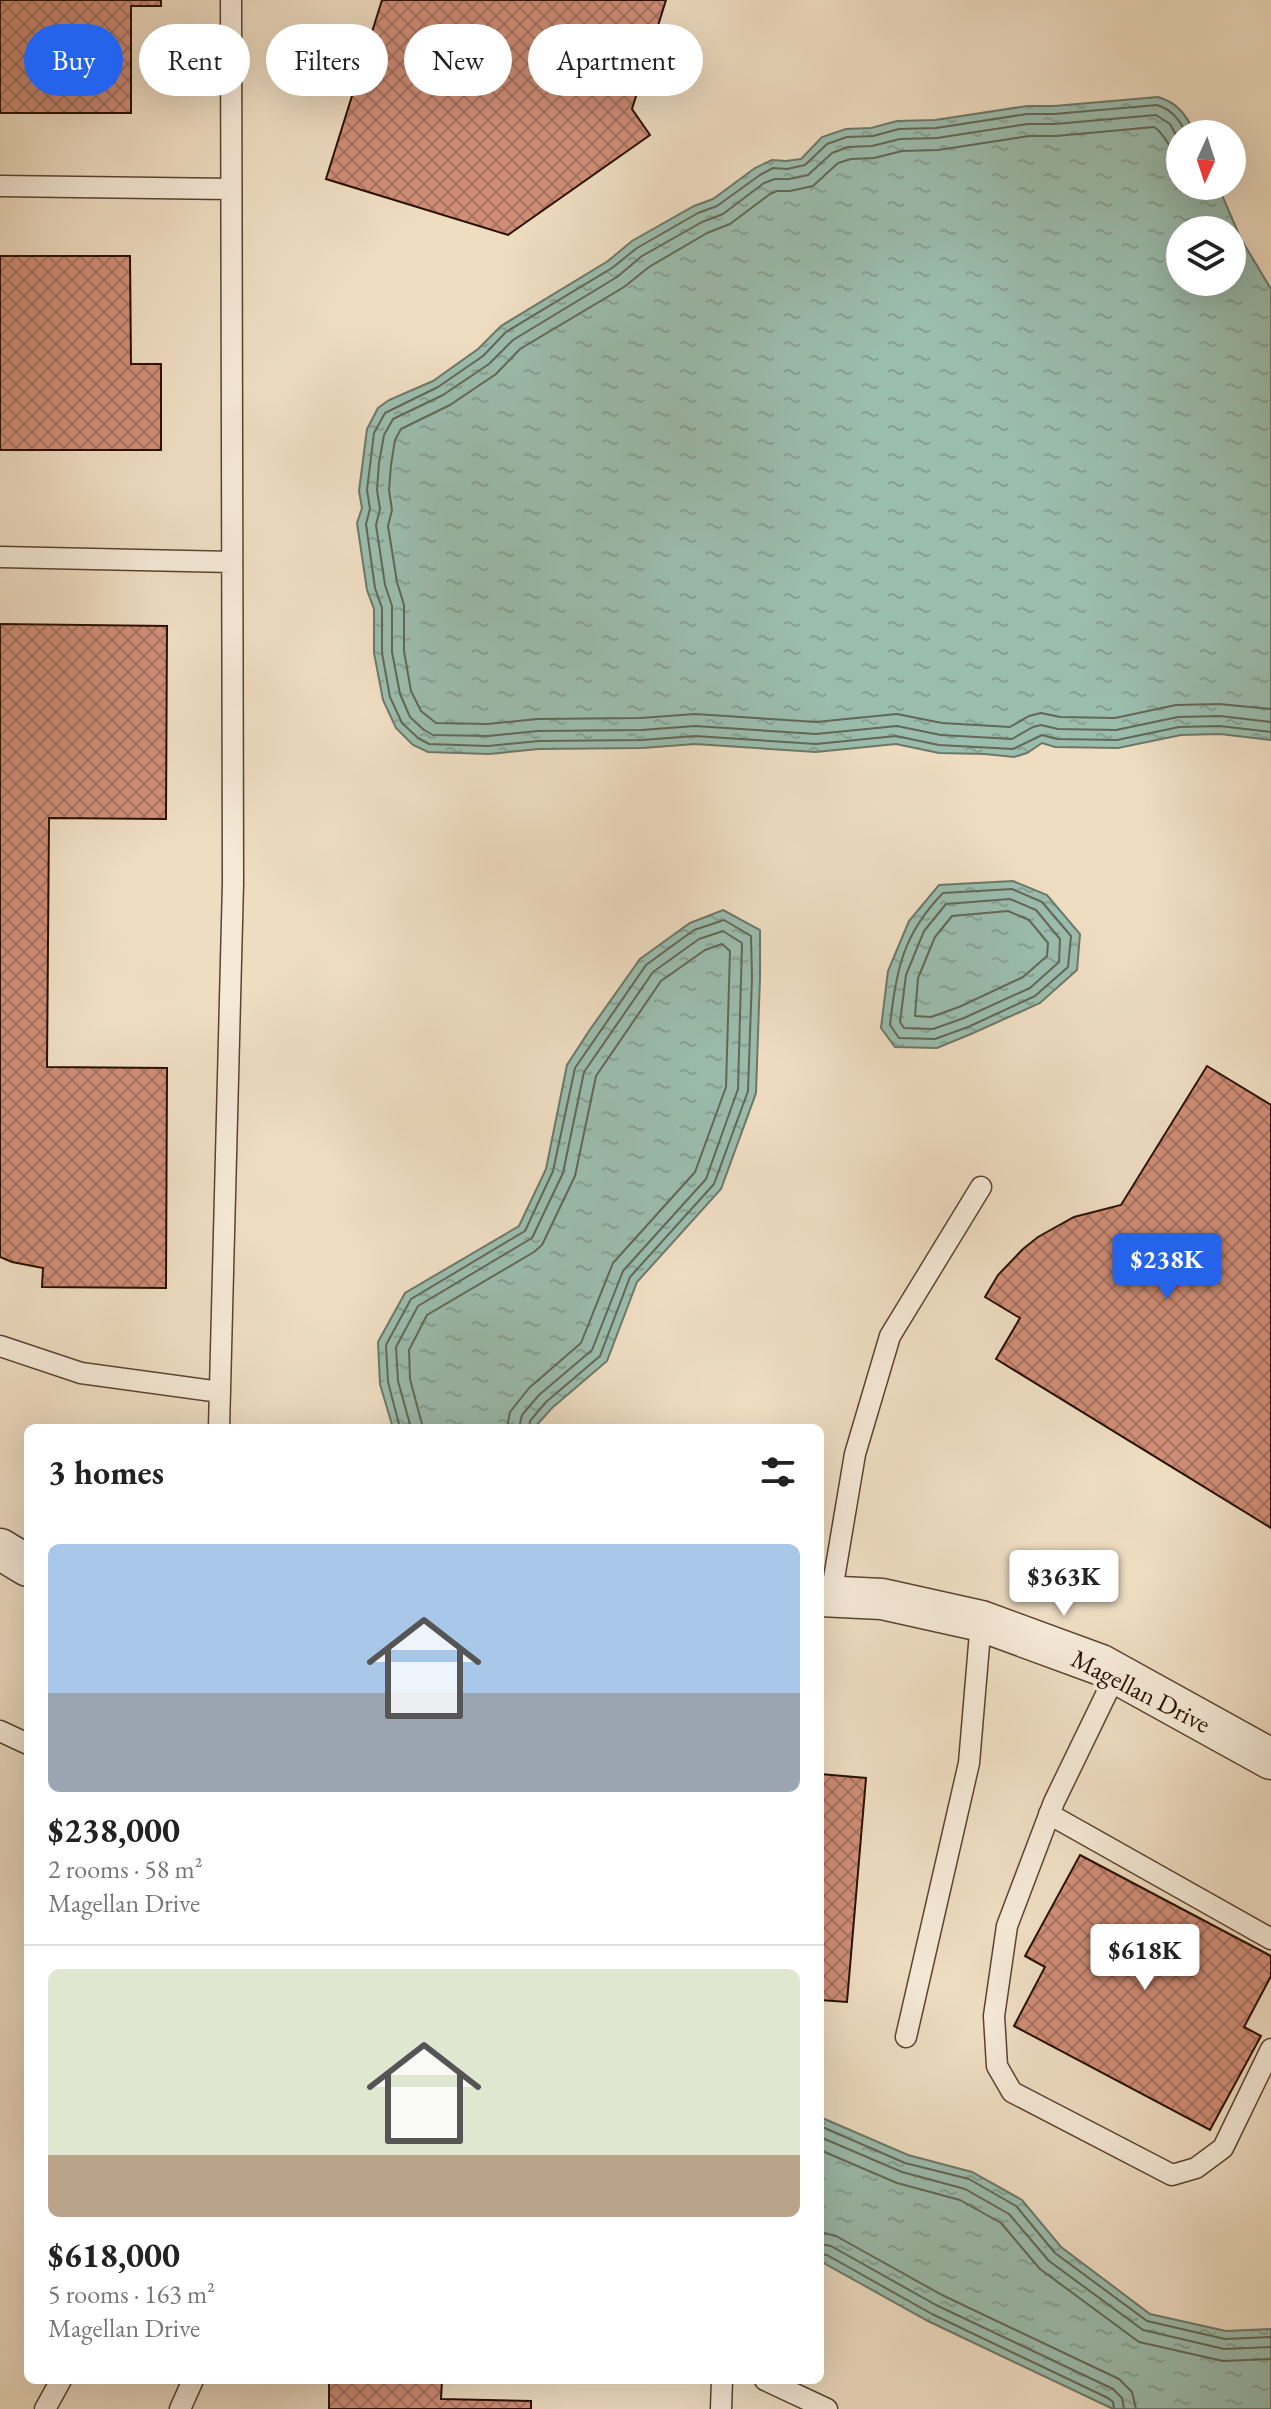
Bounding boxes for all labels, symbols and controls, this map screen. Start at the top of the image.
chip: Buy [24,24,123,96]
chip: Rent [139,24,250,96]
chip: Filters [266,24,388,96]
chip: New [404,24,512,96]
chip: Apartment [528,24,703,96]
north arrow [1166,120,1246,200]
map controls [1166,120,1246,296]
button: layers [1166,216,1246,296]
pin: $238K [1111,1233,1223,1301]
text: $238K [1130,1242,1204,1276]
text: 3 homes [48,1450,164,1494]
icon: filters [756,1450,800,1494]
pin: $363K [1008,1550,1120,1618]
text: $363K [1027,1559,1101,1593]
icon: home [352,1596,496,1740]
street label: Magellan Drive [1066,1641,1216,1741]
text: $238,000 [48,1808,180,1852]
text: 2 rooms · 58 m² [48,1852,203,1886]
text: Magellan Drive [48,1886,200,1920]
pin: $618K [1089,1924,1201,1992]
text: $618K [1108,1933,1182,1967]
icon: home [352,2021,496,2165]
text: $618,000 [48,2233,180,2277]
text: 5 rooms · 163 m² [48,2277,215,2311]
text: Magellan Drive [48,2311,200,2345]

